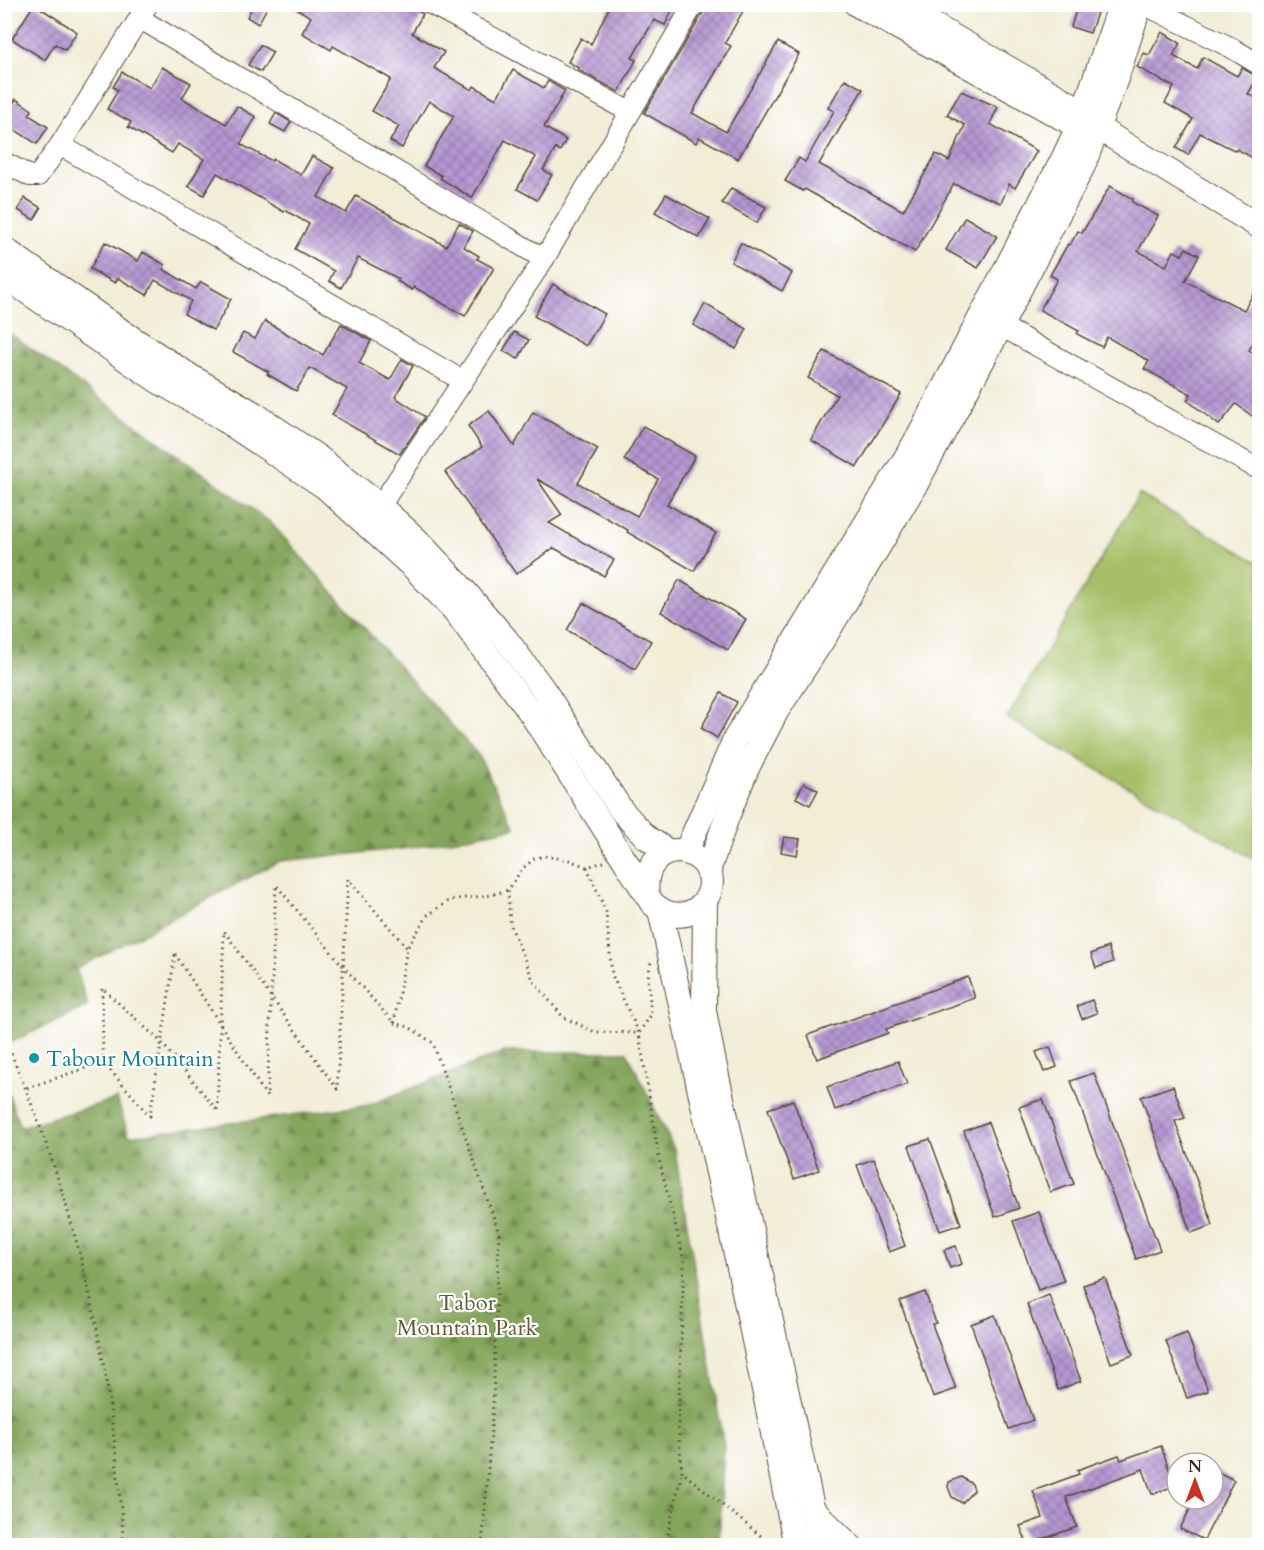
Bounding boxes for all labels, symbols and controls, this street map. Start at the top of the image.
place label: Tabour Mountain [46,1044,214,1074]
marker: Tabour Mountain [27,1051,41,1065]
park label: Tabor Mountain Park [397,1288,538,1343]
north arrow [1165,1451,1225,1511]
text: N [1188,1456,1202,1478]

